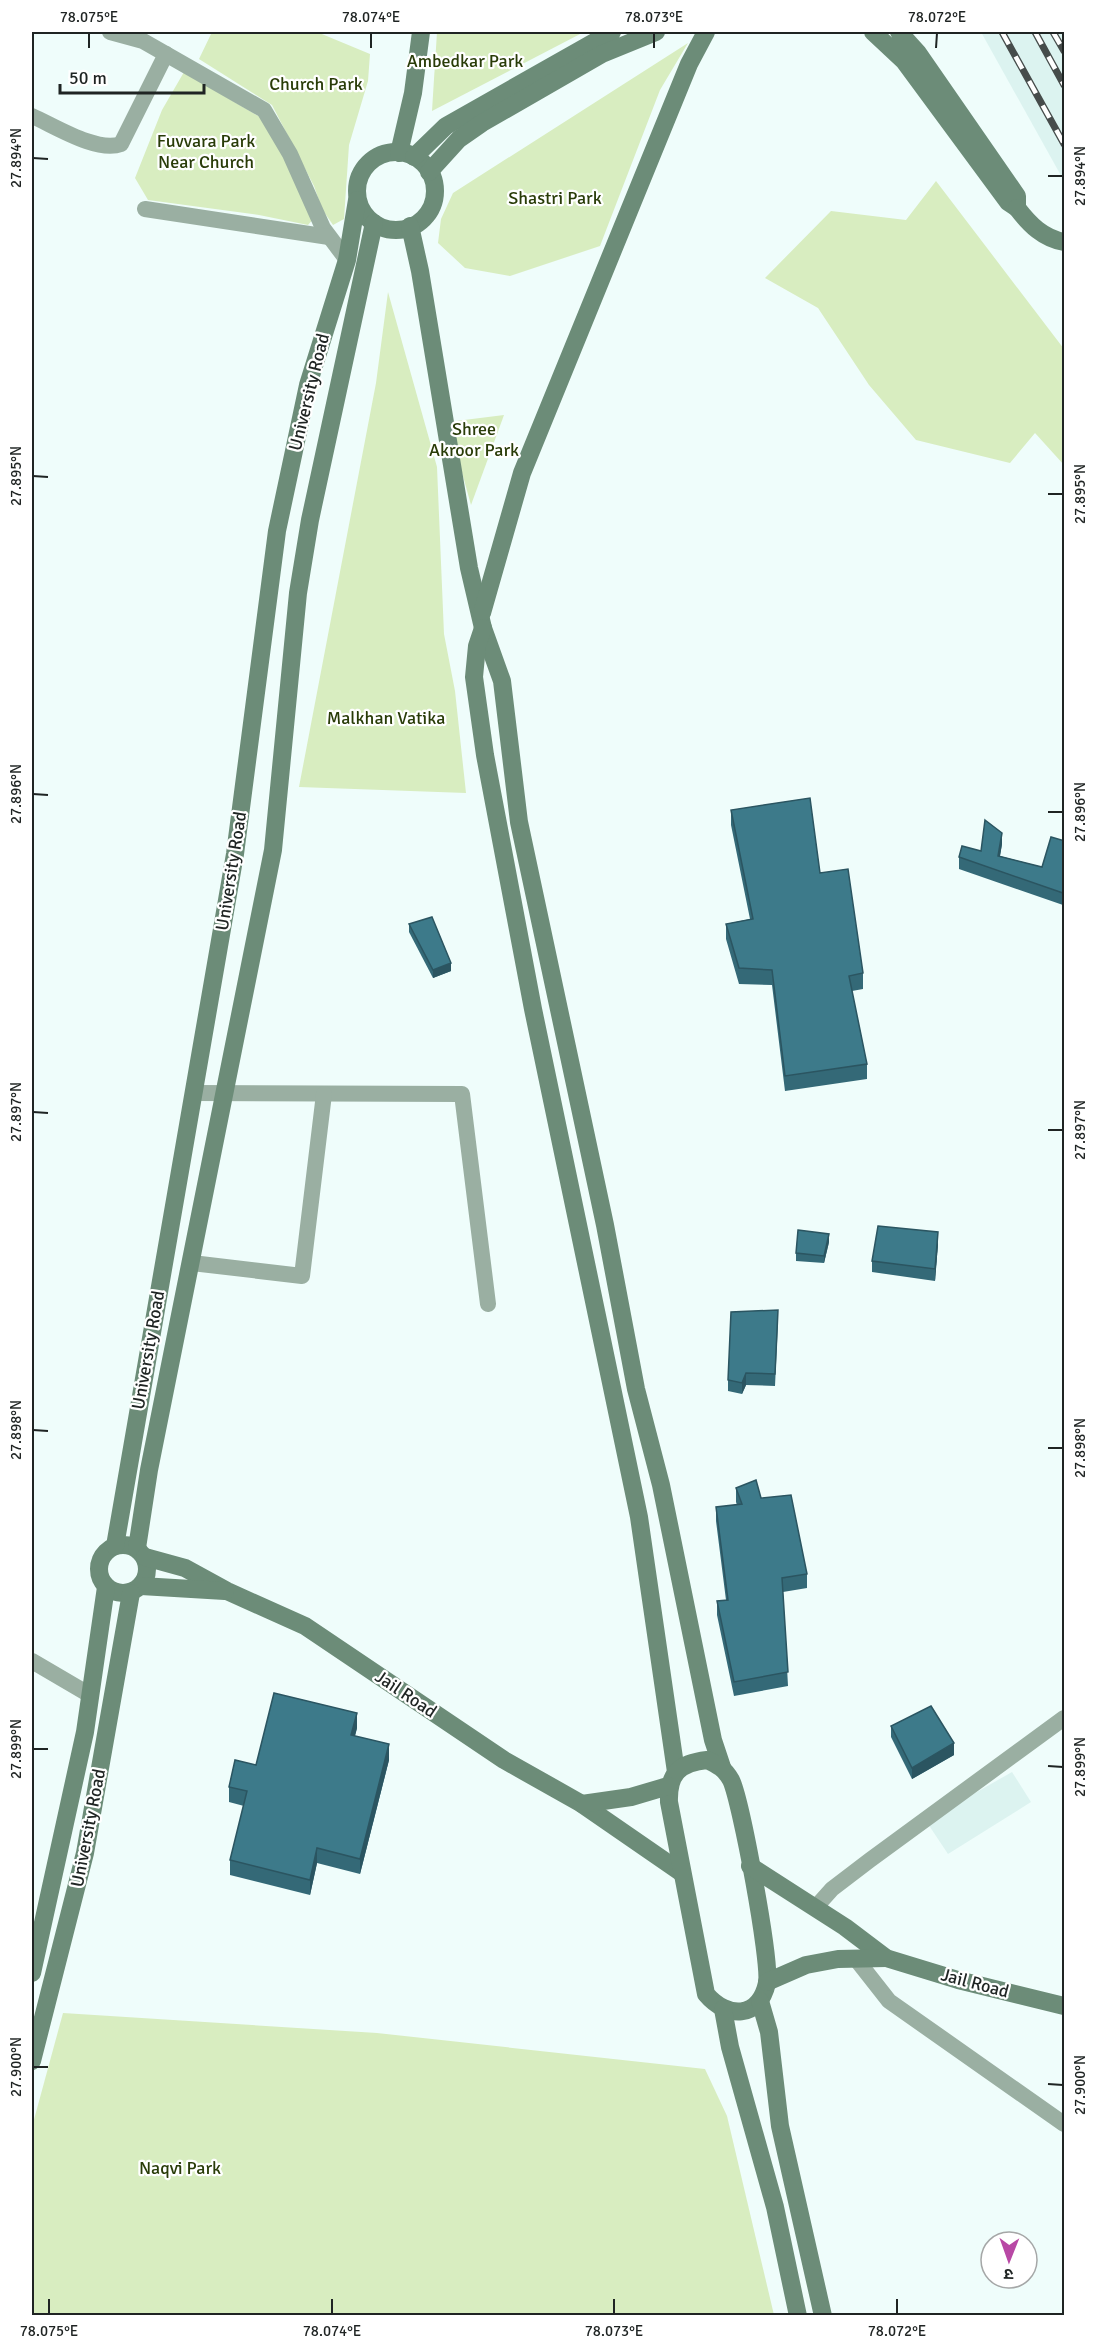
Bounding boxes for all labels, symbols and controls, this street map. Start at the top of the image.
text: 78.075°E [60,8,118,26]
text: 78.074°E [342,8,400,26]
text: 78.073°E [625,8,683,26]
text: 78.072°E [908,8,966,26]
park label: Ambedkar Park [407,50,523,72]
scale bar [60,57,204,95]
text: 50 m [69,67,107,89]
park label: Church Park [269,73,363,95]
text: 27.894°N [7,128,25,188]
park label: Fuvvara Park Near Church [157,130,255,173]
text: 27.894°N [1071,146,1089,206]
park label: Shastri Park [508,187,602,209]
street label: University Road [284,331,334,453]
park label: Shree Akroor Park [429,418,519,461]
text: 27.895°N [7,446,25,506]
text: 27.895°N [1071,464,1089,524]
park label: Malkhan Vatika [327,707,445,729]
text: 27.896°N [7,764,25,824]
text: 27.896°N [1071,782,1089,842]
street label: University Road [211,810,251,932]
text: 27.897°N [7,1082,25,1142]
text: 27.897°N [1071,1100,1089,1160]
street label: University Road [127,1289,169,1411]
text: 27.898°N [7,1400,25,1460]
text: 27.898°N [1071,1418,1089,1478]
street label: Jail Road [371,1665,441,1723]
text: 27.899°N [7,1719,25,1779]
text: 27.899°N [1071,1737,1089,1797]
street label: University Road [66,1767,110,1889]
street label: Jail Road [939,1963,1011,2003]
text: 27.900°N [7,2037,25,2097]
text: 27.900°N [1071,2055,1089,2115]
park label: Naqvi Park [139,2157,221,2179]
north arrow [979,2230,1039,2290]
text: उ [1003,2264,1014,2284]
text: 78.075°E [20,2322,78,2340]
text: 78.074°E [303,2322,361,2340]
text: 78.073°E [585,2322,643,2340]
text: 78.072°E [868,2322,926,2340]

